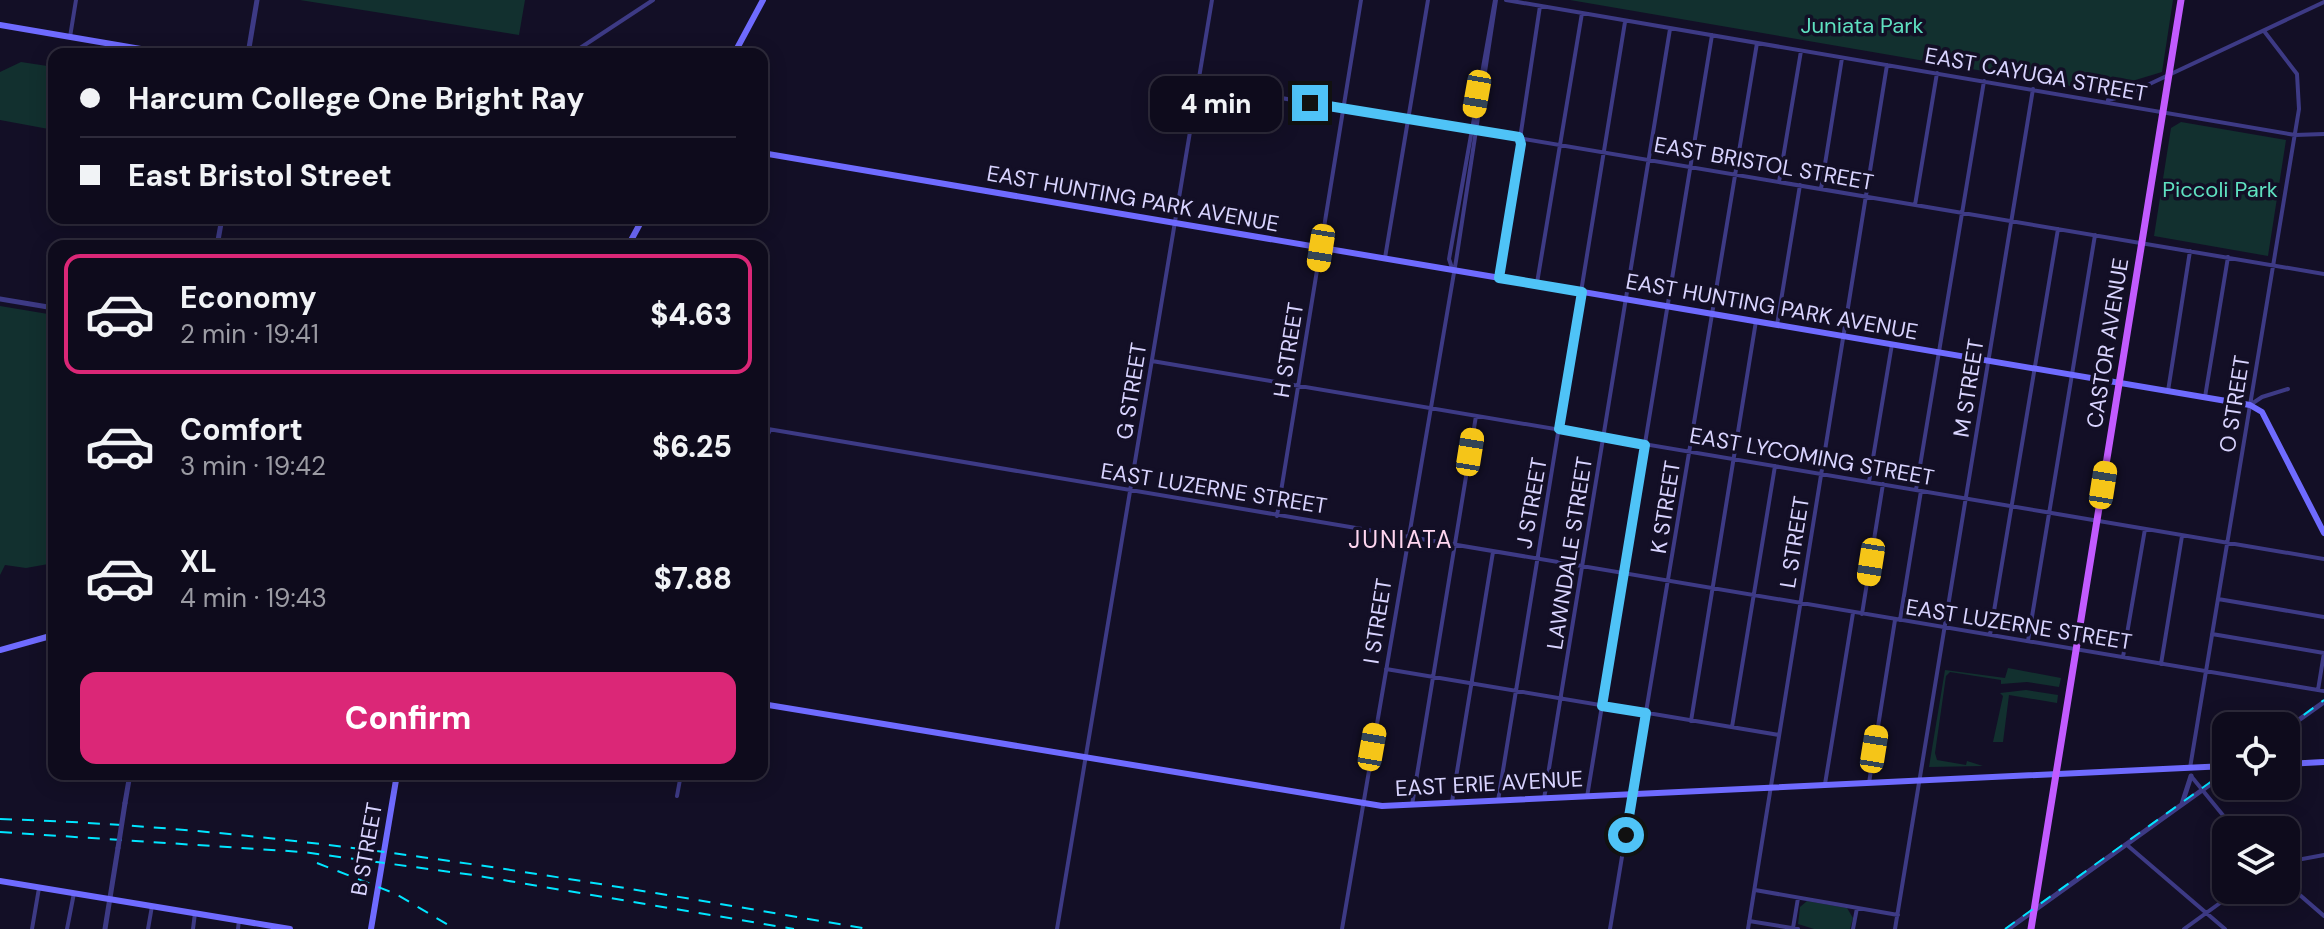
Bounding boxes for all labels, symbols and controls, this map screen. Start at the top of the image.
park label: Juniata Park [1800,11,1924,40]
street label: EAST CAYUGA STREET [1922,41,2149,108]
car [1461,68,1493,120]
callout: 4 min [1150,75,1282,131]
text: Harcum College One Bright Ray [128,79,584,118]
route end [1292,85,1328,121]
text: 4 min [1180,87,1252,121]
street label: EAST BRISTOL STREET [1652,130,1876,197]
text: East Bristol Street [128,156,392,195]
street label: EAST HUNTING PARK AVENUE [984,158,1281,238]
park label: Piccoli Park [2162,175,2278,204]
car [1305,222,1337,274]
street label: CASTOR AVENUE [2080,256,2135,430]
street label: EAST HUNTING PARK AVENUE [1623,266,1920,346]
icon: car [84,278,156,350]
text: Economy [180,278,317,317]
text: $4.63 [650,295,732,334]
street label: H STREET [1267,300,1310,400]
text: 2 min · 19:41 [180,317,319,351]
street label: M STREET [1946,337,1991,439]
street label: G STREET [1110,341,1153,442]
street label: O STREET [2213,353,2256,455]
icon: car [84,410,156,482]
text: Comfort [180,410,303,449]
street label: EAST LYCOMING STREET [1687,421,1936,492]
car [1454,426,1486,478]
text: $6.25 [652,427,732,466]
text: 3 min · 19:42 [180,449,326,483]
street label: J STREET [1509,455,1554,551]
street label: LAWNDALE STREET [1540,455,1599,651]
street label: EAST LUZERNE STREET [1099,456,1329,521]
street label: K STREET [1644,459,1687,556]
car [2087,459,2119,511]
street label: L STREET [1773,494,1816,590]
district label: JUNIATA [1348,524,1454,555]
car [1855,536,1887,588]
icon: car [84,542,156,614]
text: XL [180,542,217,581]
text: $7.88 [654,559,732,598]
street label: I STREET [1356,576,1399,666]
text: 4 min · 19:43 [180,581,327,615]
street label: EAST LUZERNE STREET [1904,592,2134,657]
button: Confirm [80,672,736,764]
map controls [2212,712,2300,904]
button: locate [2212,712,2300,800]
car [1356,721,1388,773]
car [1858,723,1890,775]
street label: EAST ERIE AVENUE [1394,764,1584,803]
street label: B STREET [344,800,389,898]
button: layers [2212,816,2300,904]
route start [1608,817,1644,853]

